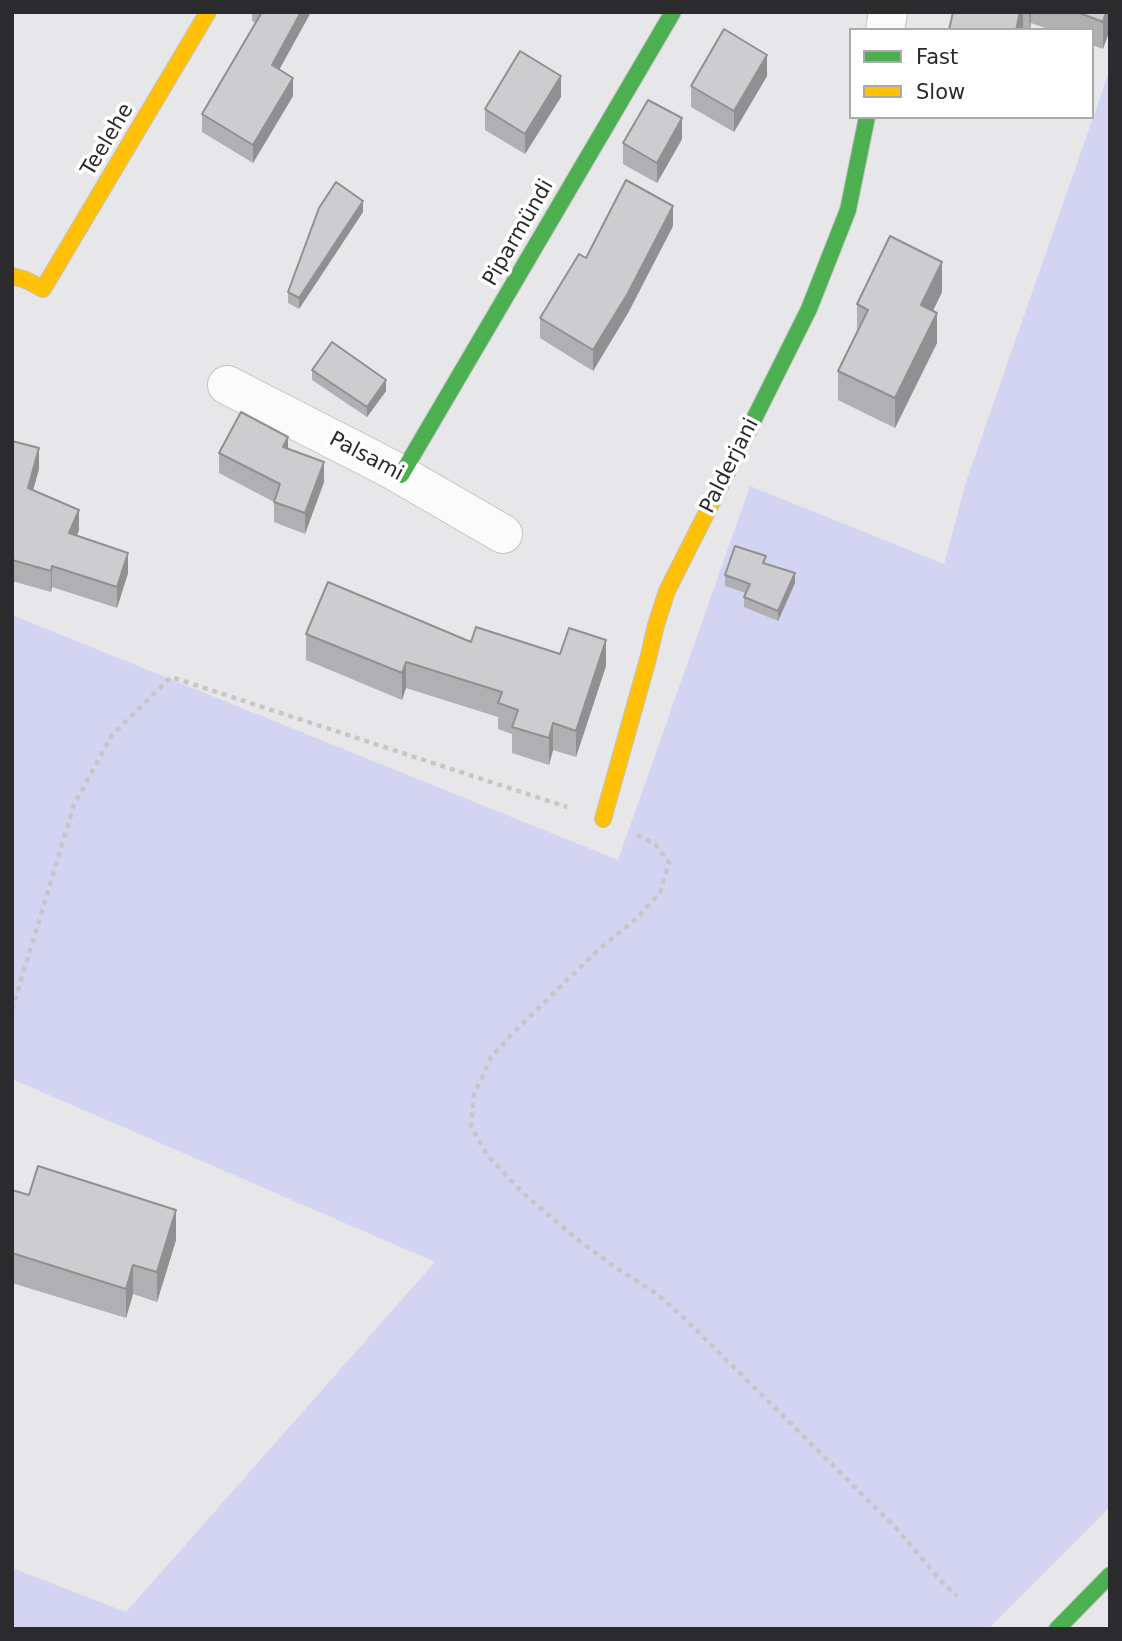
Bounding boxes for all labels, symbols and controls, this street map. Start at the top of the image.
legend [849,28,1094,119]
text: Fast [916,45,958,69]
text: Slow [916,80,965,104]
street label: Teelehe [77,99,139,181]
street label: Piparmündi [478,175,560,291]
street label: Palderjani [695,414,765,518]
street label: Palsami [325,427,407,487]

